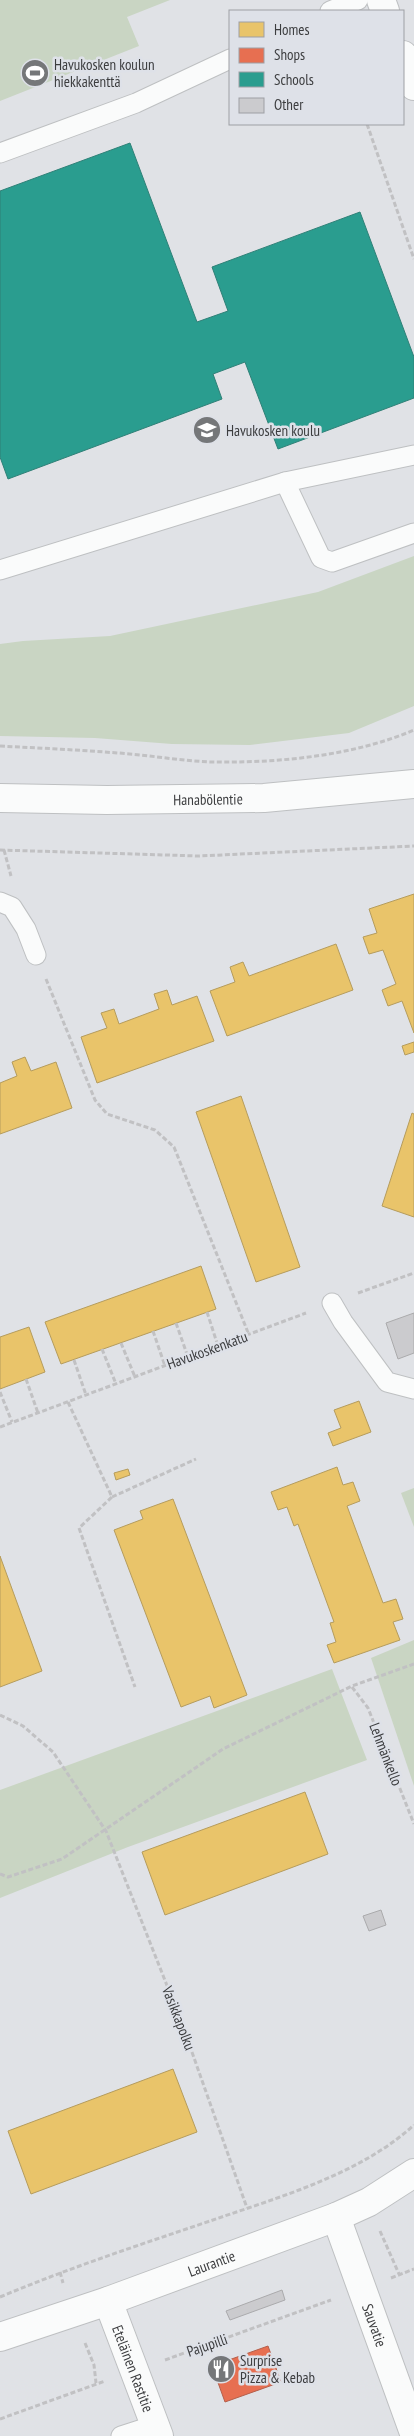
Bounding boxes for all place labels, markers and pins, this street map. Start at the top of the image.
place label: Havukosken koulun hiekkakenttä [54,55,154,91]
sports icon: Havukosken koulun hiekkakenttä [20,58,50,88]
school or university icon: Havukosken koulu [192,415,222,445]
place label: Havukosken koulu [226,421,320,440]
place label: Surprise Pizza & Kebab [240,2351,315,2387]
restaurant icon: Surprise Pizza & Kebab [206,2354,236,2384]

